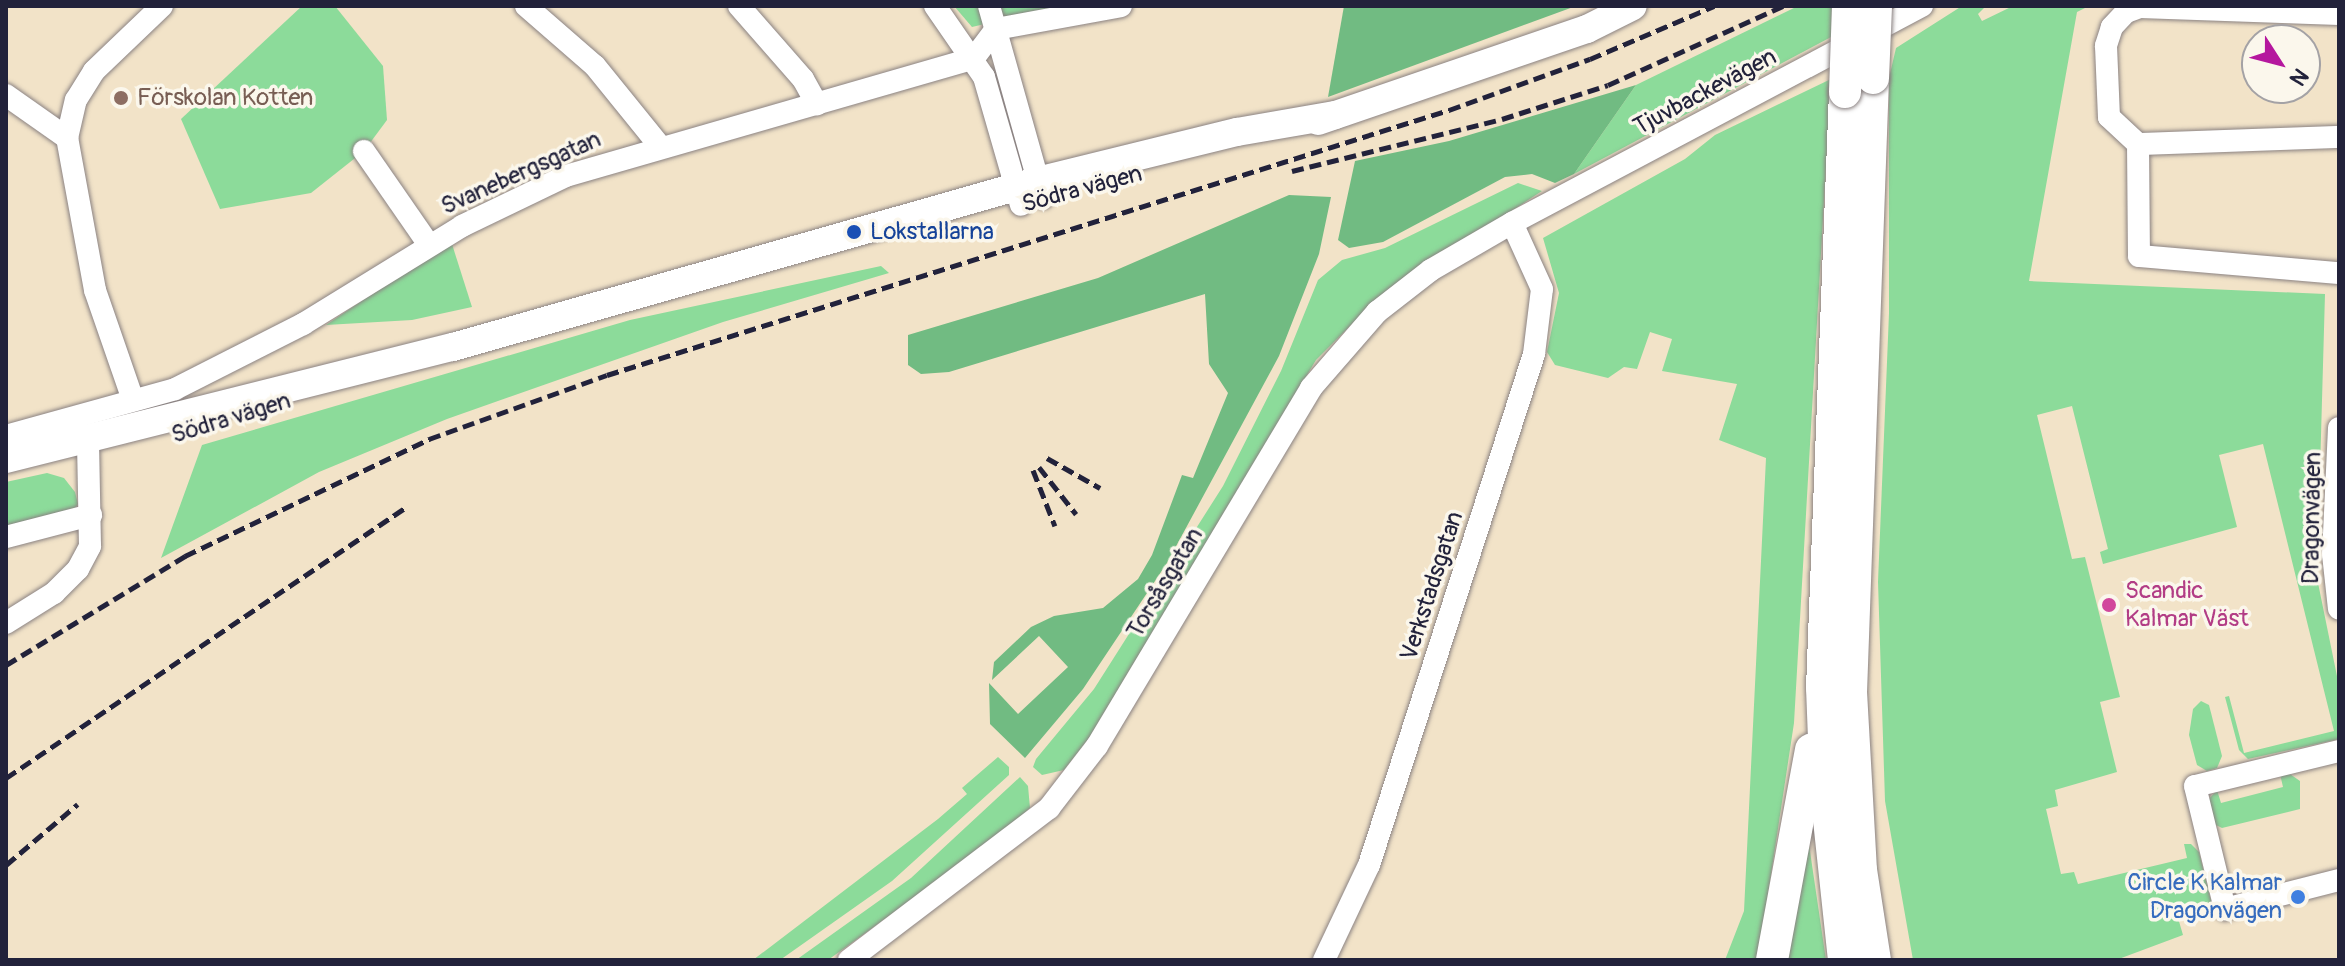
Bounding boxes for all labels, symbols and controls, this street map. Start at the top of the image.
north arrow [2241,24,2321,104]
street label: Tjuvbackevägen [1629,42,1781,142]
text: N [2283,63,2314,91]
place label: Förskolan Kotten [137,84,313,112]
marker: Förskolan Kotten [112,89,130,107]
street label: Svanebergsgatan [437,125,605,221]
street label: Södra vägen [1019,159,1145,219]
place label: Lokstallarna [870,218,994,246]
marker: Lokstallarna [845,223,863,241]
street label: Södra vägen [168,386,294,450]
street label: Dragonvägen [2296,452,2328,584]
street label: Verkstadsgatan [1394,508,1470,664]
street label: Torsåsgatan [1121,523,1209,643]
place label: Scandic Kalmar Väst [2125,577,2249,633]
marker: Scandic Kalmar Väst [2100,596,2118,614]
place label: Circle K Kalmar Dragonvägen [2127,869,2282,925]
marker: Circle K Kalmar Dragonvägen [2289,888,2307,906]

